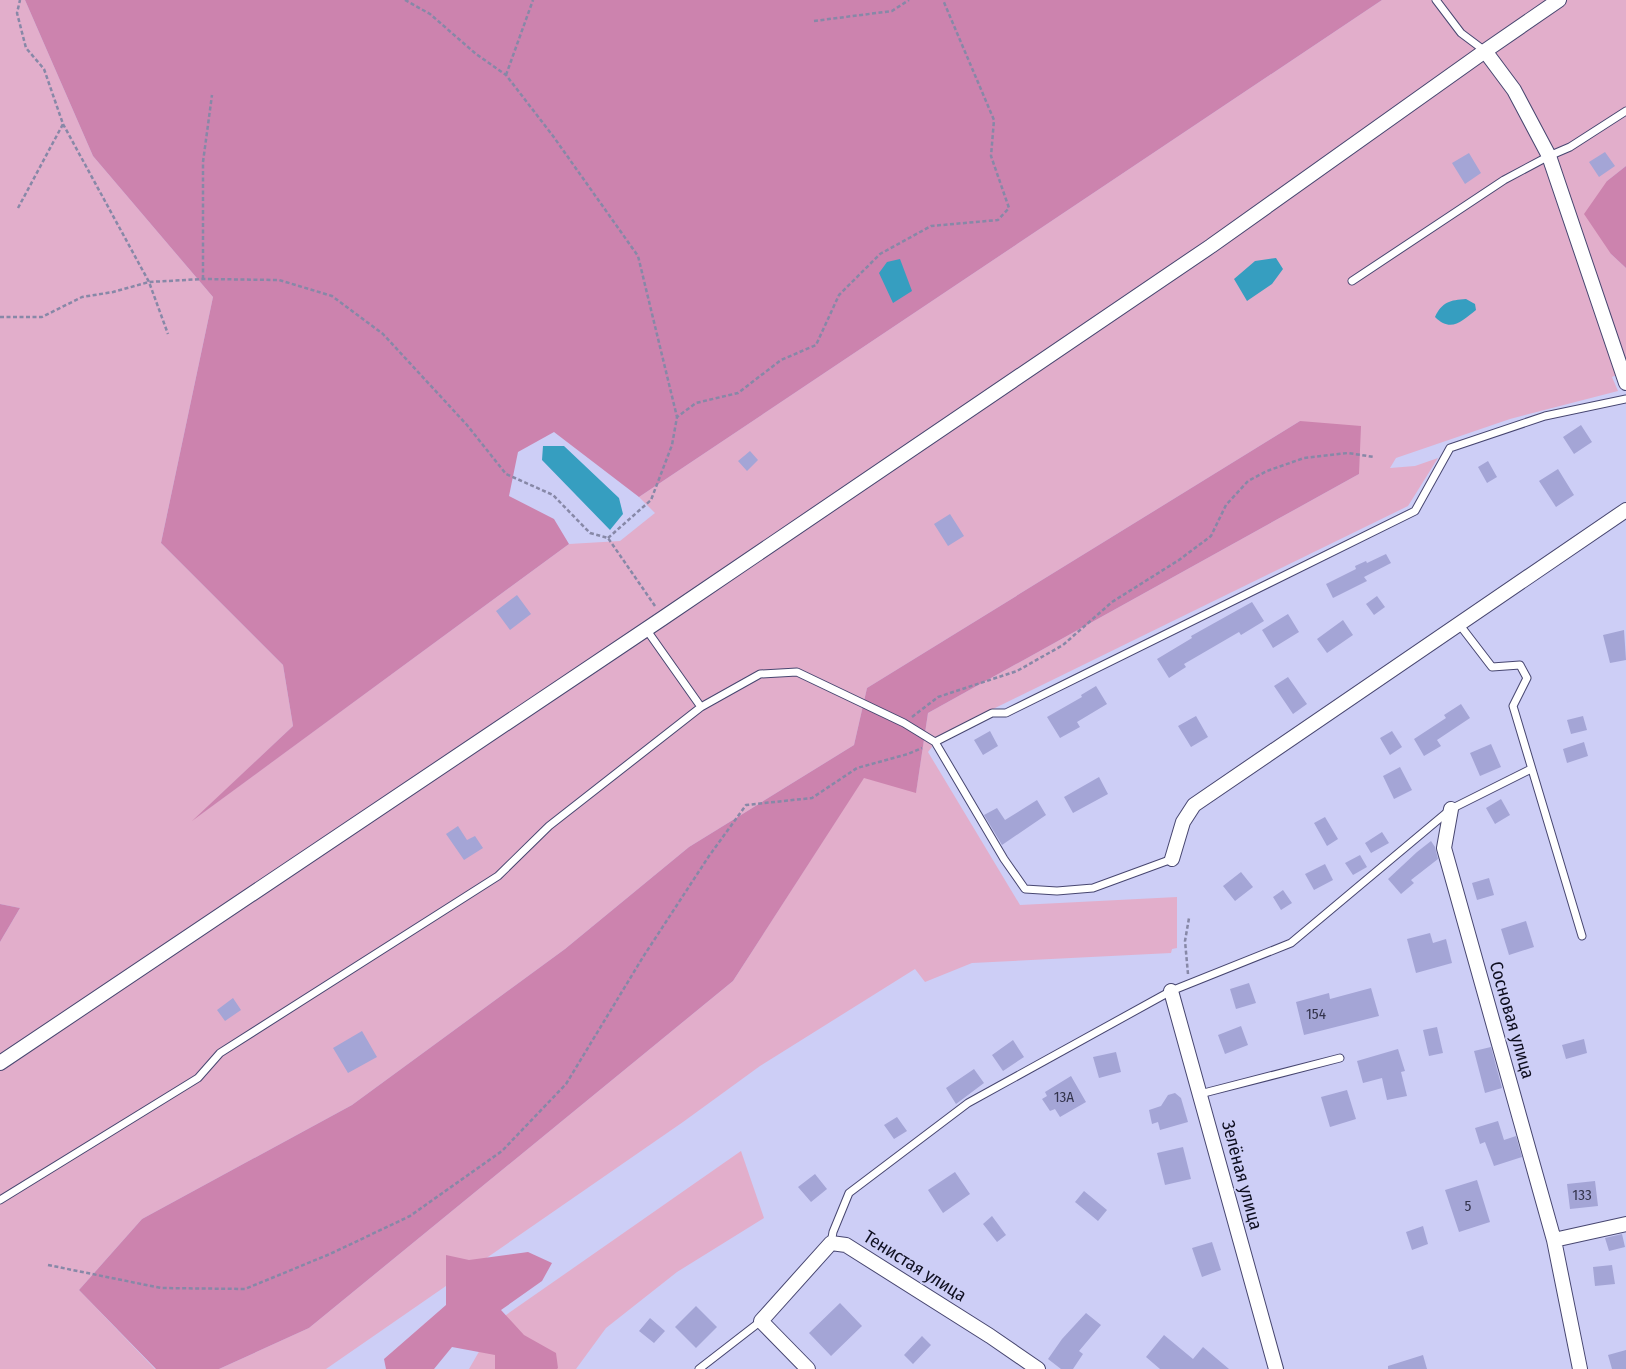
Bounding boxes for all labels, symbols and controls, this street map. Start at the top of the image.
street label: Сосновая улица [1485,959,1539,1081]
house number: 154 [1306,1005,1326,1023]
house number: 13А [1054,1088,1074,1106]
street label: Зелёная улица [1217,1118,1267,1232]
house number: 133 [1572,1186,1592,1204]
house number: 5 [1465,1197,1472,1215]
street label: Тенистая улица [860,1226,971,1306]

